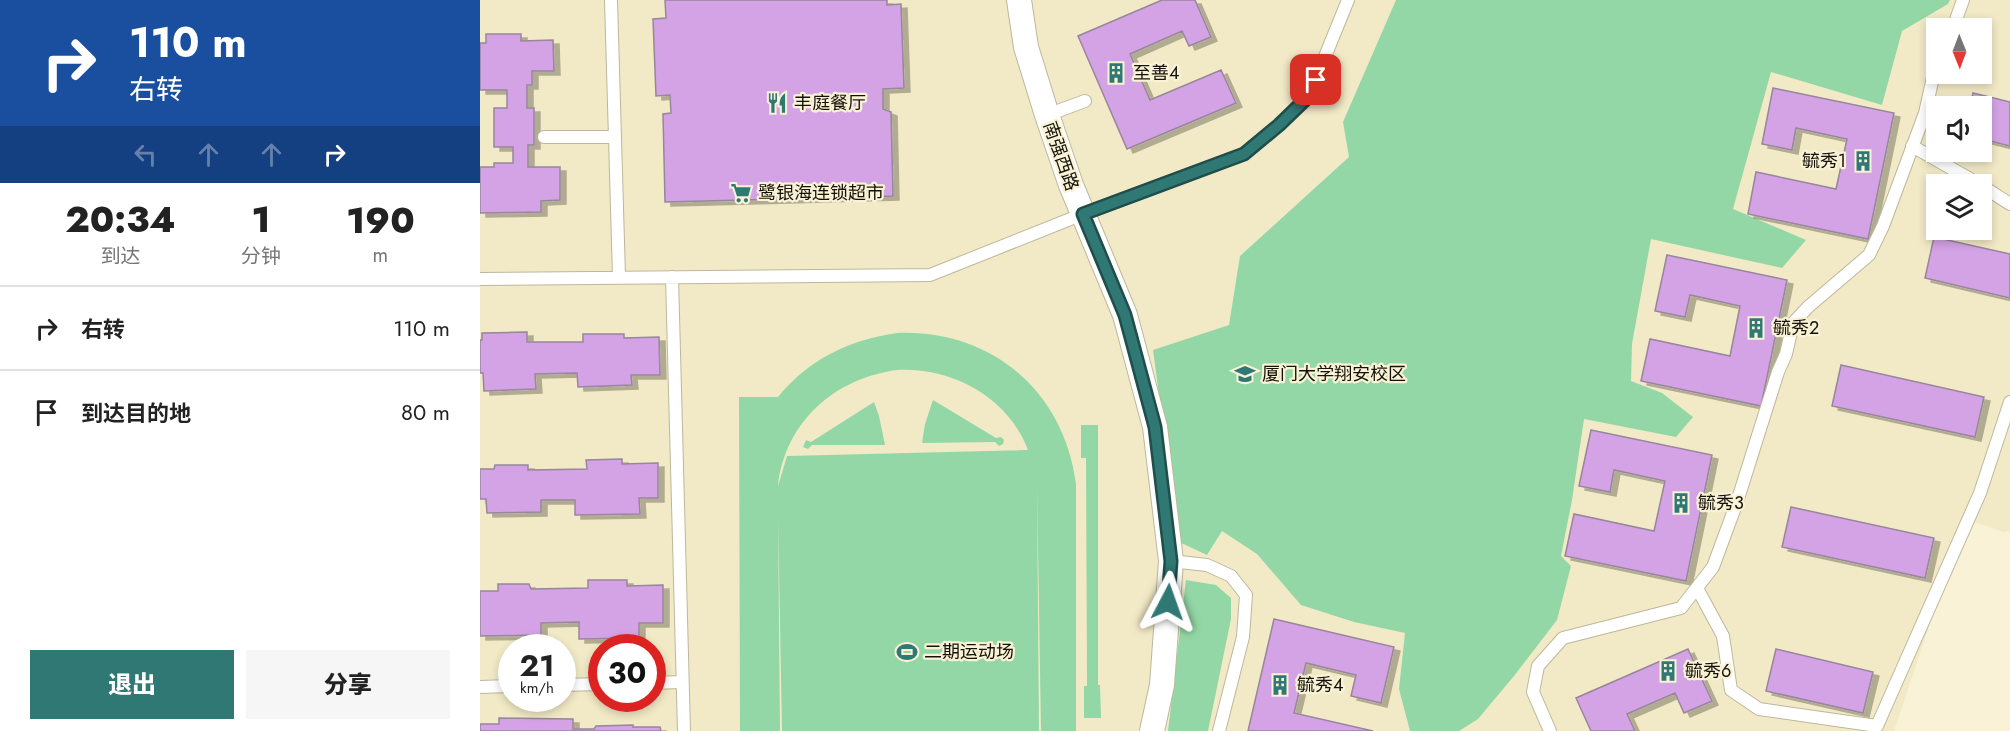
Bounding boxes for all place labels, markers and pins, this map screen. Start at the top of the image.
pin [1290,54,1341,105]
place label: 至善4 [1133,60,1180,86]
building icon: 至善4 [1104,61,1128,85]
place label: 丰庭餐厅 [794,90,866,116]
restaurant icon: 丰庭餐厅 [765,91,789,115]
place label: 毓秀1 [1802,148,1846,174]
building icon: 毓秀1 [1851,149,1875,173]
place label: 鹭银海连锁超市 [758,180,884,206]
supermarket icon: 鹭银海连锁超市 [729,181,753,205]
place label: 毓秀2 [1773,315,1819,341]
building icon: 毓秀2 [1744,316,1768,340]
place label: 厦门大学翔安校区 [1262,361,1406,387]
school or university icon: 厦门大学翔安校区 [1233,362,1257,386]
place label: 毓秀3 [1698,490,1744,516]
building icon: 毓秀3 [1669,491,1693,515]
place label: 二期运动场 [924,639,1014,665]
sports icon: 二期运动场 [895,640,919,664]
place label: 毓秀6 [1685,658,1731,684]
building icon: 毓秀6 [1656,659,1680,683]
place label: 毓秀4 [1297,672,1344,698]
building icon: 毓秀4 [1268,673,1292,697]

